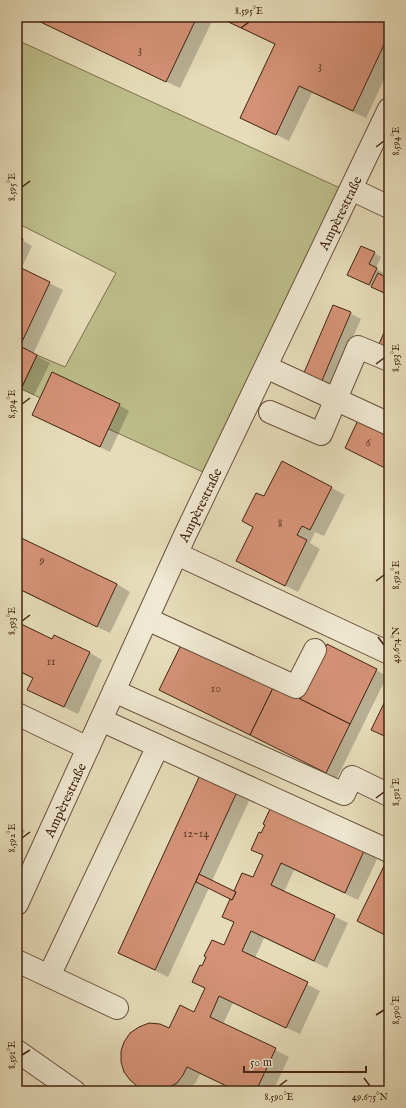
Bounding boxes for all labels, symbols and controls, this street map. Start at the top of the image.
text: 8.595°E [235,5,263,18]
house number: 3 [138,42,142,57]
house number: 3 [318,58,322,73]
text: 8.594°E [390,126,403,156]
text: 8.595°E [6,173,19,201]
street label: Ampèrestraße [315,173,367,254]
text: 8.593°E [390,344,403,372]
text: 8.594°E [6,389,19,419]
house number: 6 [365,435,371,450]
street label: Ampèrestraße [175,465,227,546]
house number: 8 [278,516,283,531]
house number: 9 [38,553,45,568]
text: 8.592°E [390,561,403,589]
text: 8.593°E [6,607,19,635]
text: 49.674°N [390,626,403,664]
house number: 11 [47,654,55,669]
house number: 10 [211,681,221,696]
street label: Ampèrestraße [40,760,91,842]
text: 8.591°E [390,778,403,806]
text: 8.592°E [6,824,19,852]
house number: 12-14 [183,826,209,841]
text: 8.590°E [390,995,403,1025]
text: 8.591°E [6,1041,19,1069]
scale bar [244,1048,366,1074]
text: 50 m [250,1055,272,1070]
text: 8.590°E [264,1091,294,1104]
text: 49.675°N [352,1091,388,1104]

